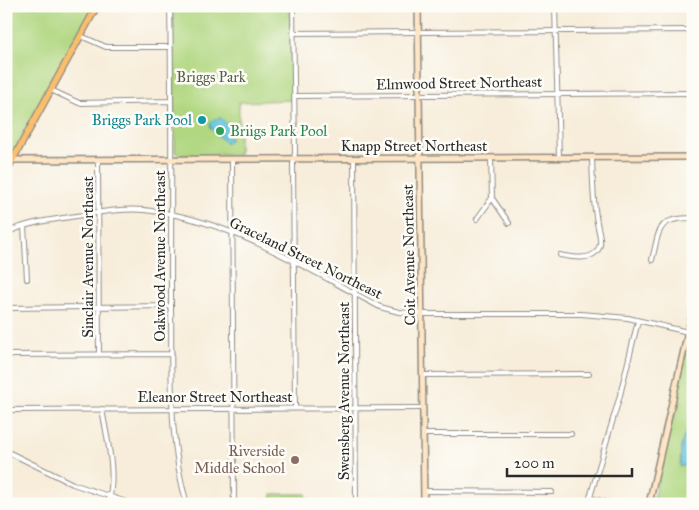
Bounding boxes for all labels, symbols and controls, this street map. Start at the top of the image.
park label: Briggs Park [176,68,246,86]
street label: Elmwood Street Northeast [376,73,543,93]
place label: Briggs Park Pool [92,111,193,129]
marker: Briggs Park Pool [196,114,208,126]
place label: Briigs Park Pool [230,122,328,140]
marker: Briigs Park Pool [214,125,226,137]
street label: Knapp Street Northeast [341,137,488,155]
street label: Oakwood Avenue Northeast [151,170,169,342]
street label: Sinclair Avenue Northeast [79,176,97,338]
street label: Coit Avenue Northeast [399,183,419,326]
street label: Graceland Street Northeast [227,213,386,303]
street label: Swensberg Avenue Northeast [335,301,353,480]
street label: Eleanor Street Northeast [137,388,293,406]
place label: Riverside Middle School [194,442,286,477]
scale bar [507,445,632,477]
marker: Riverside Middle School [289,454,301,466]
text: 200 m [514,454,555,472]

